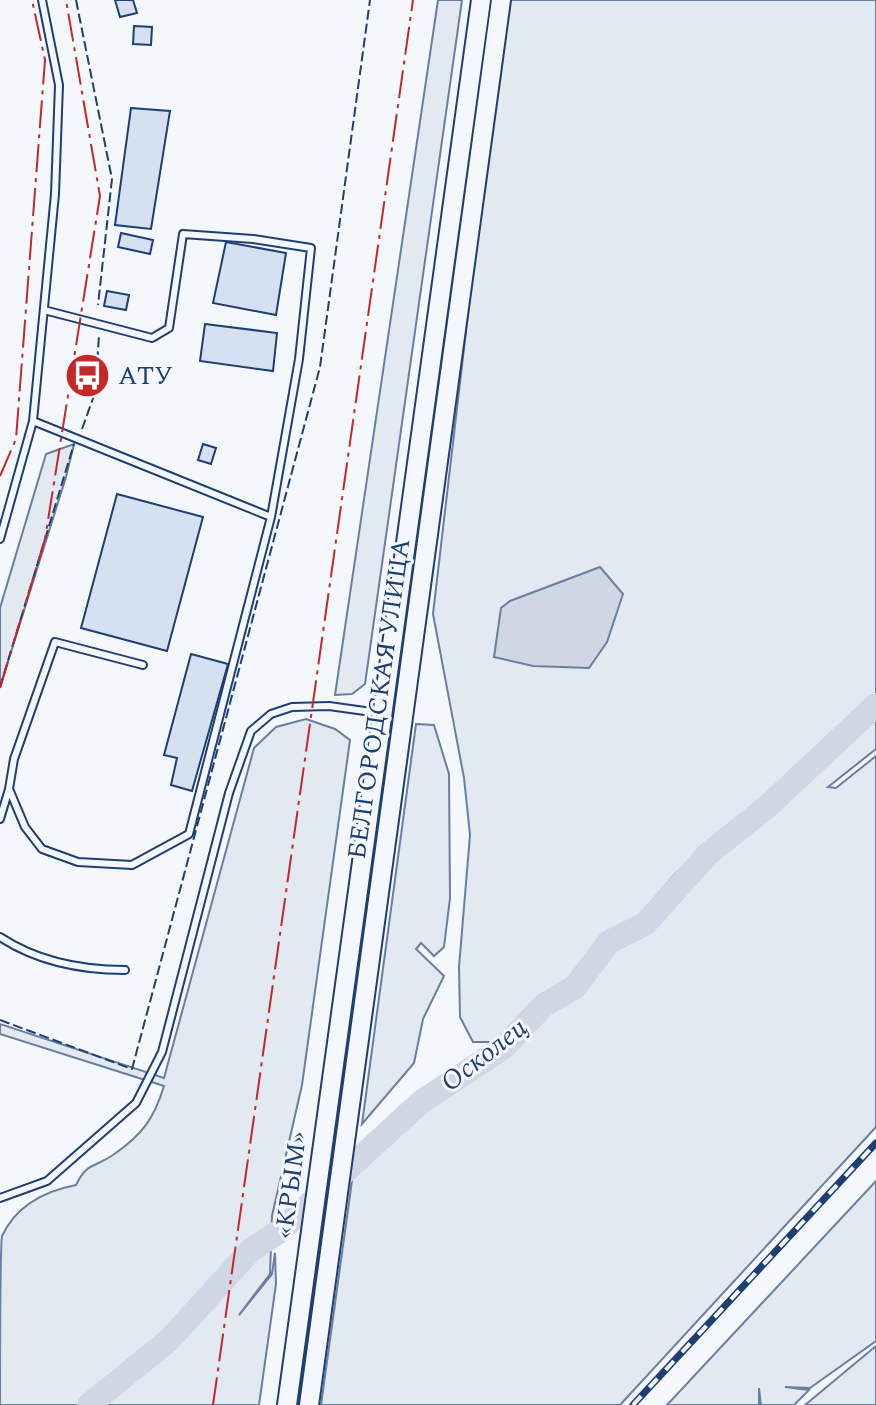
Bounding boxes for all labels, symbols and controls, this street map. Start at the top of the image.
bus stop icon: АТУ [63,352,111,400]
place label: АТУ [118,356,173,396]
street label: БЕЛГОРОДСКАЯ УЛИЦА [337,536,421,862]
water label: Осколец [431,1007,537,1103]
street label: «КРЫМ» [264,1129,318,1241]

